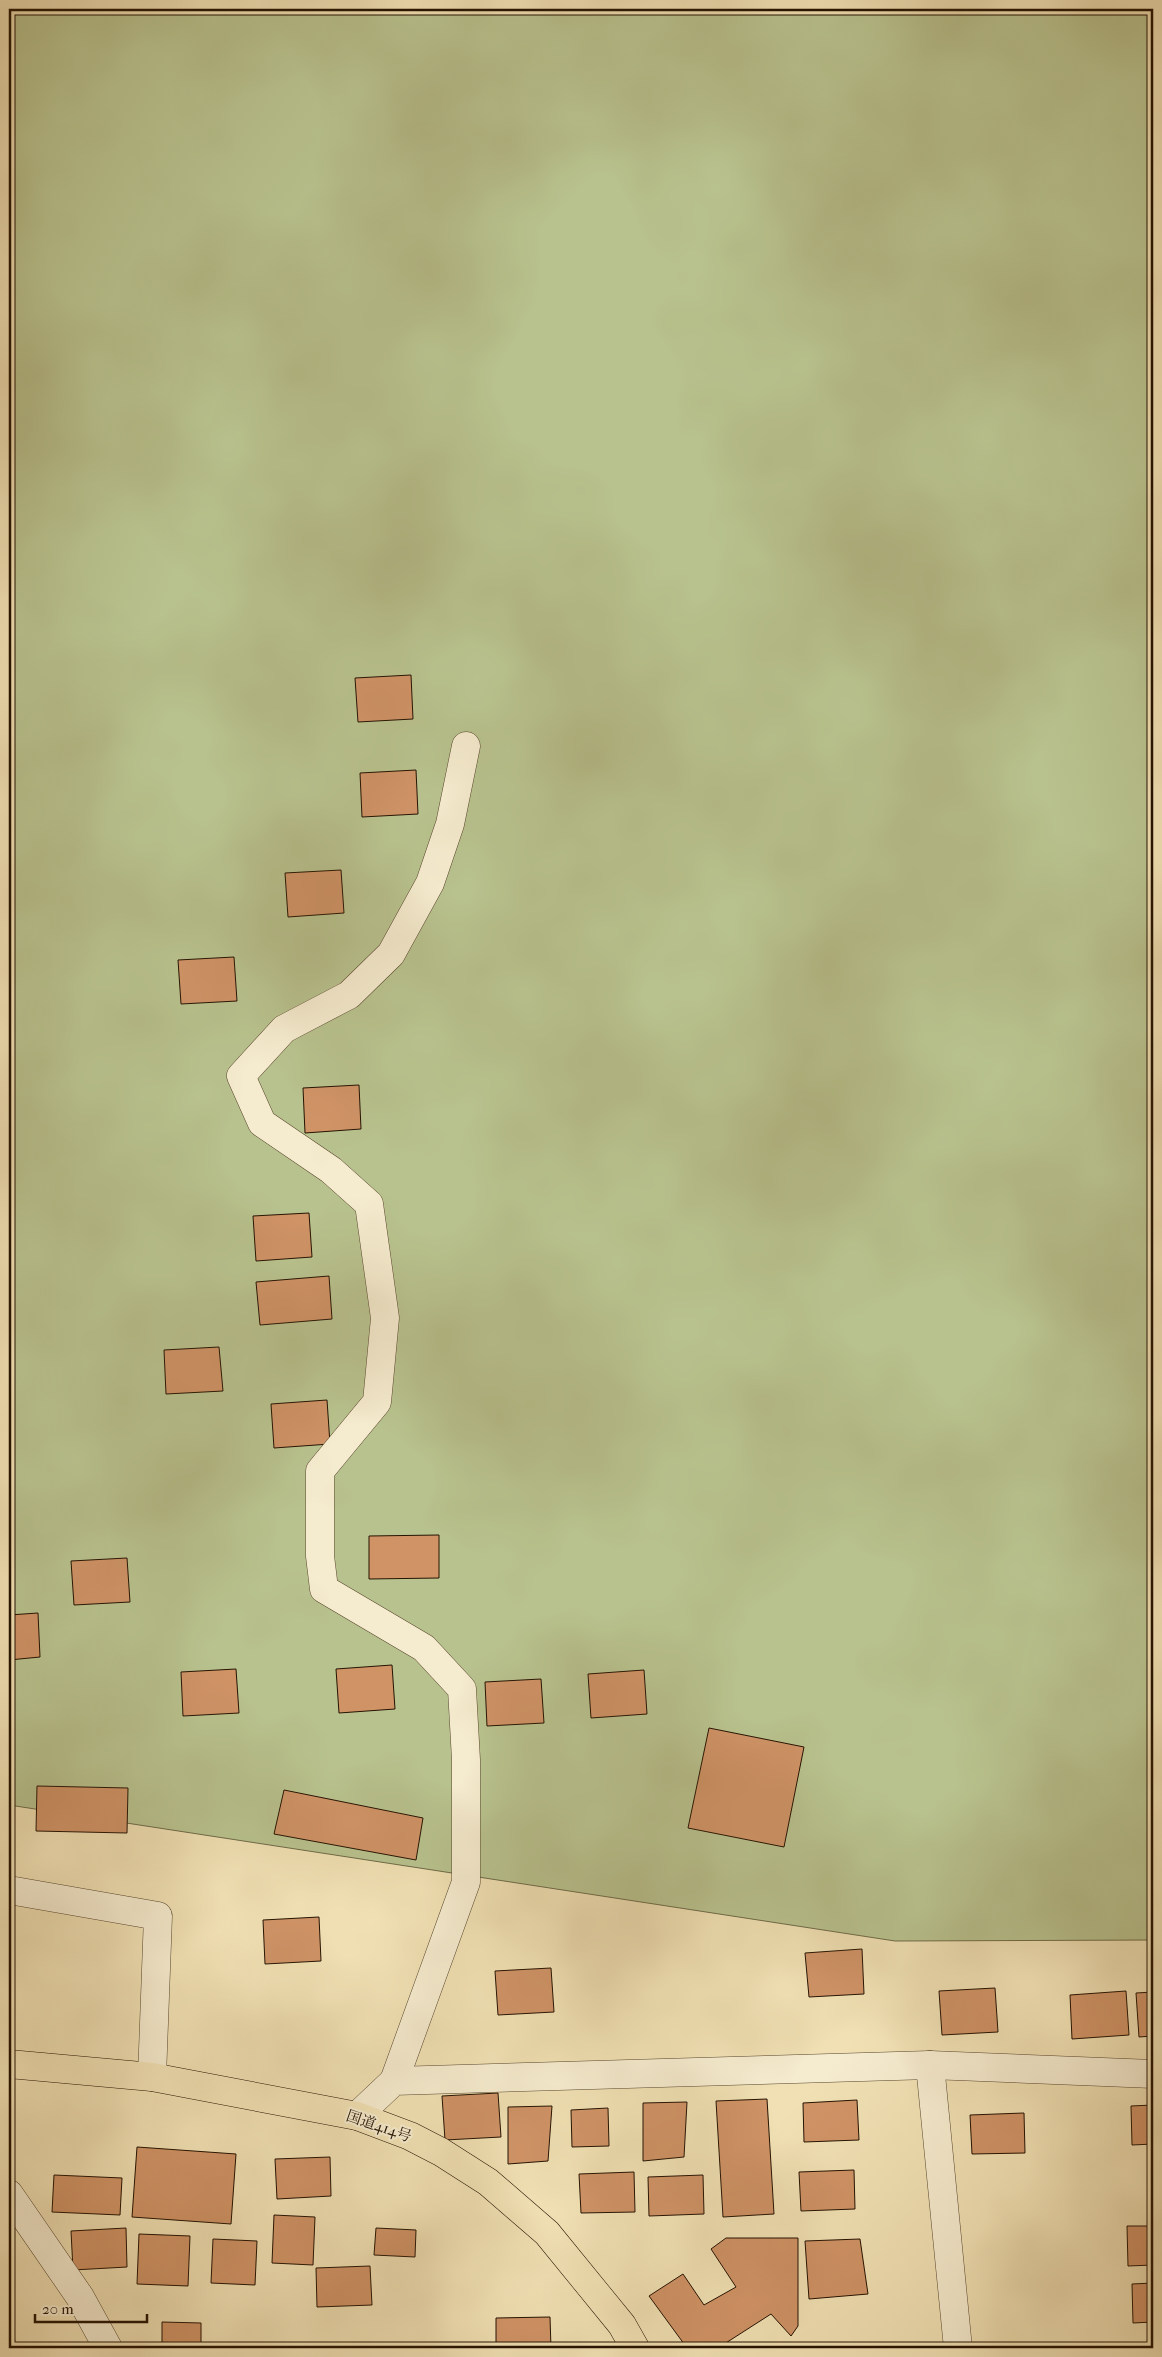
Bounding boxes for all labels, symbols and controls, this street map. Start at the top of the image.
street label: 国道414号 [344,2106,414,2146]
scale bar [35,2292,148,2324]
text: 20 m [42,2300,74,2318]

